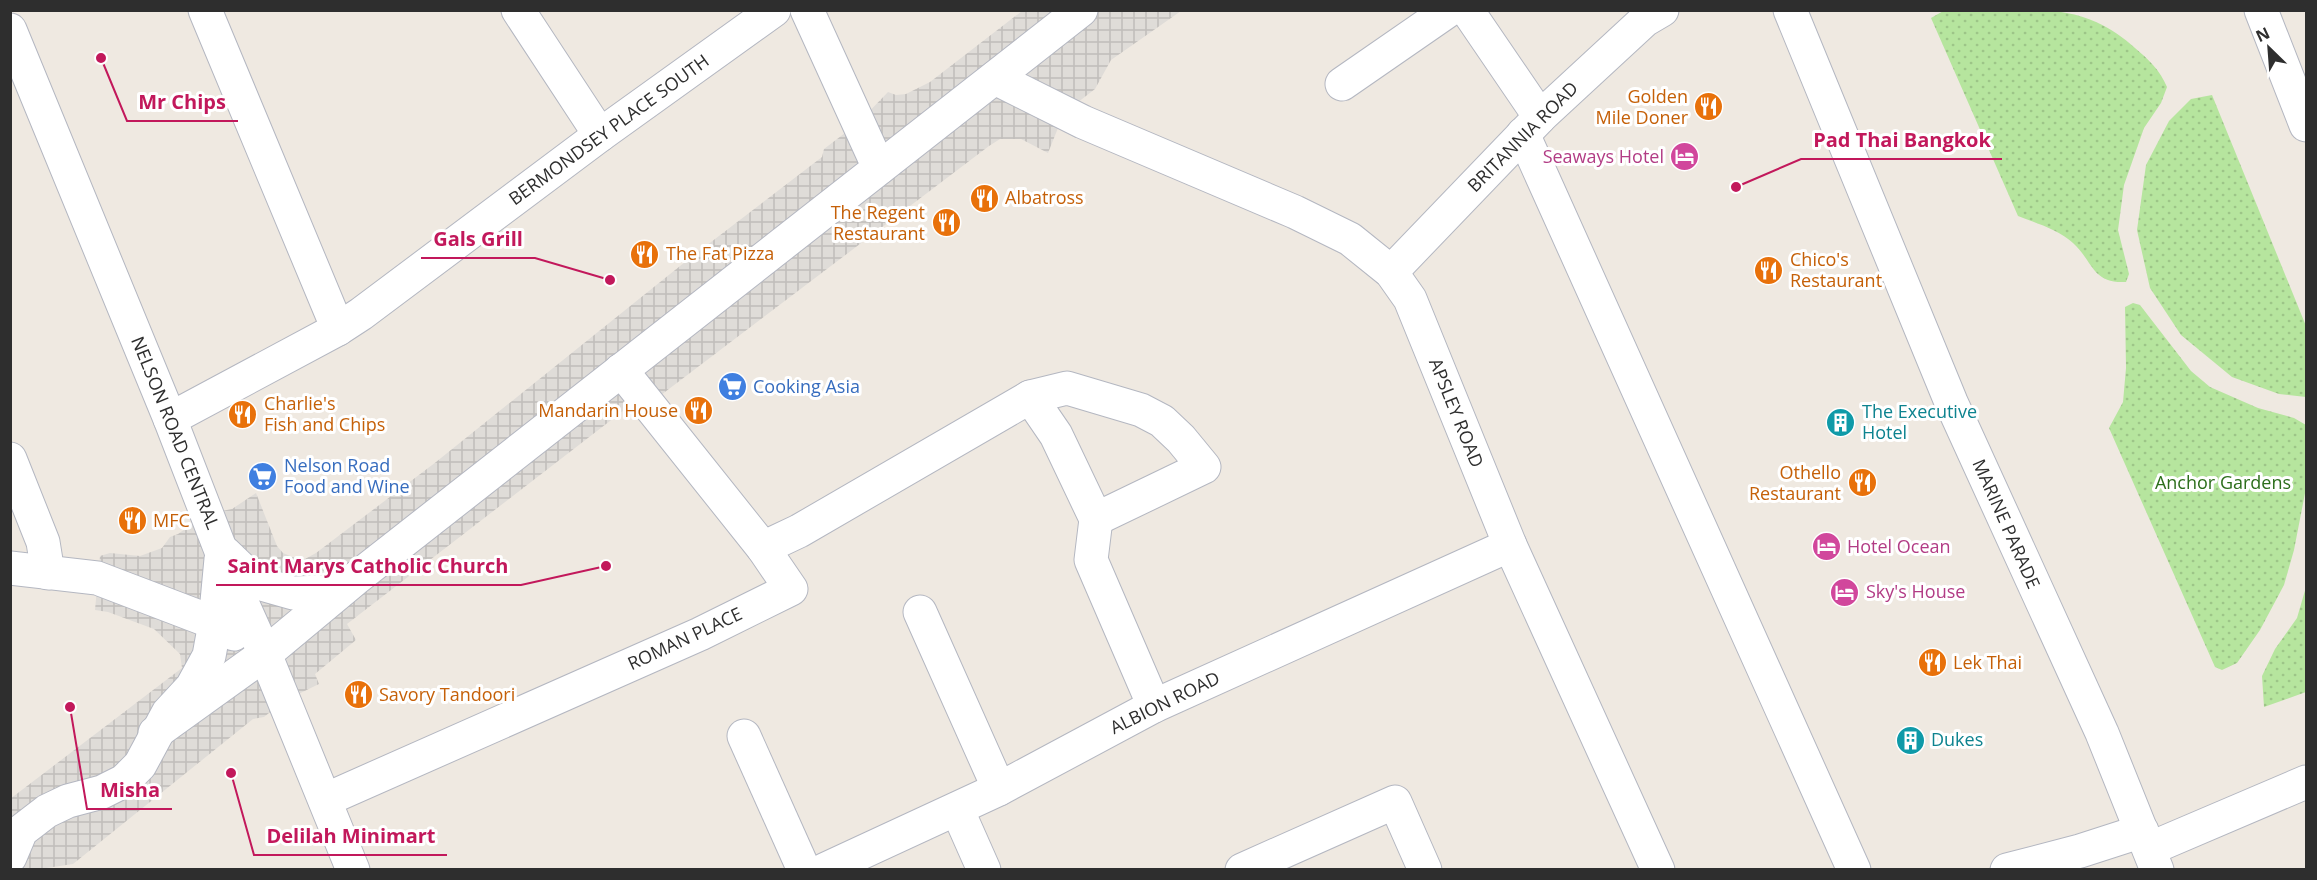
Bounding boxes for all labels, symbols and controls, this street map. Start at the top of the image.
north arrow [2239,18,2299,78]
text: N [2252,22,2273,47]
street label: BERMONDSEY PLACE SOUTH [503,48,713,210]
street label: BRITANNIA ROAD [1462,76,1583,197]
callout: Mr Chips [127,83,238,121]
place label: Golden Mile Doner [1596,84,1689,129]
text: Mr Chips [138,88,226,115]
restaurant icon: Golden Mile Doner [1693,91,1725,123]
callout: Pad Thai Bangkok [1801,121,2002,159]
text: Pad Thai Bangkok [1813,126,1991,153]
hotel icon: Seaways Hotel [1669,141,1701,173]
place label: Seaways Hotel [1543,144,1664,168]
restaurant icon: Albatross [968,182,1000,214]
place label: Albatross [1005,185,1084,209]
place label: The Regent Restaurant [831,200,925,245]
restaurant icon: The Regent Restaurant [930,207,962,239]
callout: Gals Grill [421,220,535,258]
text: Gals Grill [433,225,523,252]
restaurant icon: The Fat Pizza [629,238,661,270]
place label: The Fat Pizza [666,241,774,265]
place label: Chico's Restaurant [1790,247,1882,292]
restaurant icon: Chico's Restaurant [1753,254,1785,286]
street label: NELSON ROAD CENTRAL [126,333,226,533]
street label: APSLEY ROAD [1424,354,1490,471]
supermarket icon: Cooking Asia [716,371,748,403]
place label: Cooking Asia [753,374,860,398]
place label: Charlie's Fish and Chips [264,391,385,436]
restaurant icon: Mandarin House [683,395,715,427]
restaurant icon: Charlie's Fish and Chips [227,398,259,430]
place label: Mandarin House [538,398,678,422]
place label: The Executive Hotel [1862,399,1977,444]
building icon: The Executive Hotel [1825,406,1857,438]
place label: Nelson Road Food and Wine [284,453,410,498]
street label: MARINE PARADE [1968,455,2046,592]
supermarket icon: Nelson Road Food and Wine [247,460,279,492]
place label: Othello Restaurant [1749,460,1841,505]
restaurant icon: Othello Restaurant [1846,467,1878,499]
park label: Anchor Gardens [2155,470,2291,494]
restaurant icon: MFC [116,505,148,537]
place label: MFC [153,508,190,532]
hotel icon: Hotel Ocean [1810,531,1842,563]
place label: Hotel Ocean [1847,534,1951,558]
callout: Saint Marys Catholic Church [216,547,521,585]
text: Saint Marys Catholic Church [227,552,509,579]
hotel icon: Sky's House [1829,576,1861,608]
place label: Sky's House [1866,579,1965,603]
street label: ROMAN PLACE [623,601,746,675]
restaurant icon: Lek Thai [1916,647,1948,679]
place label: Lek Thai [1953,650,2022,674]
street label: ALBION ROAD [1106,665,1223,739]
restaurant icon: Savory Tandoori [342,679,374,711]
place label: Savory Tandoori [379,682,515,706]
building icon: Dukes [1894,724,1926,756]
place label: Dukes [1931,727,1983,751]
callout: Misha [87,771,172,809]
text: Misha [100,776,160,803]
callout: Delilah Minimart [254,817,447,855]
text: Delilah Minimart [266,822,436,849]

